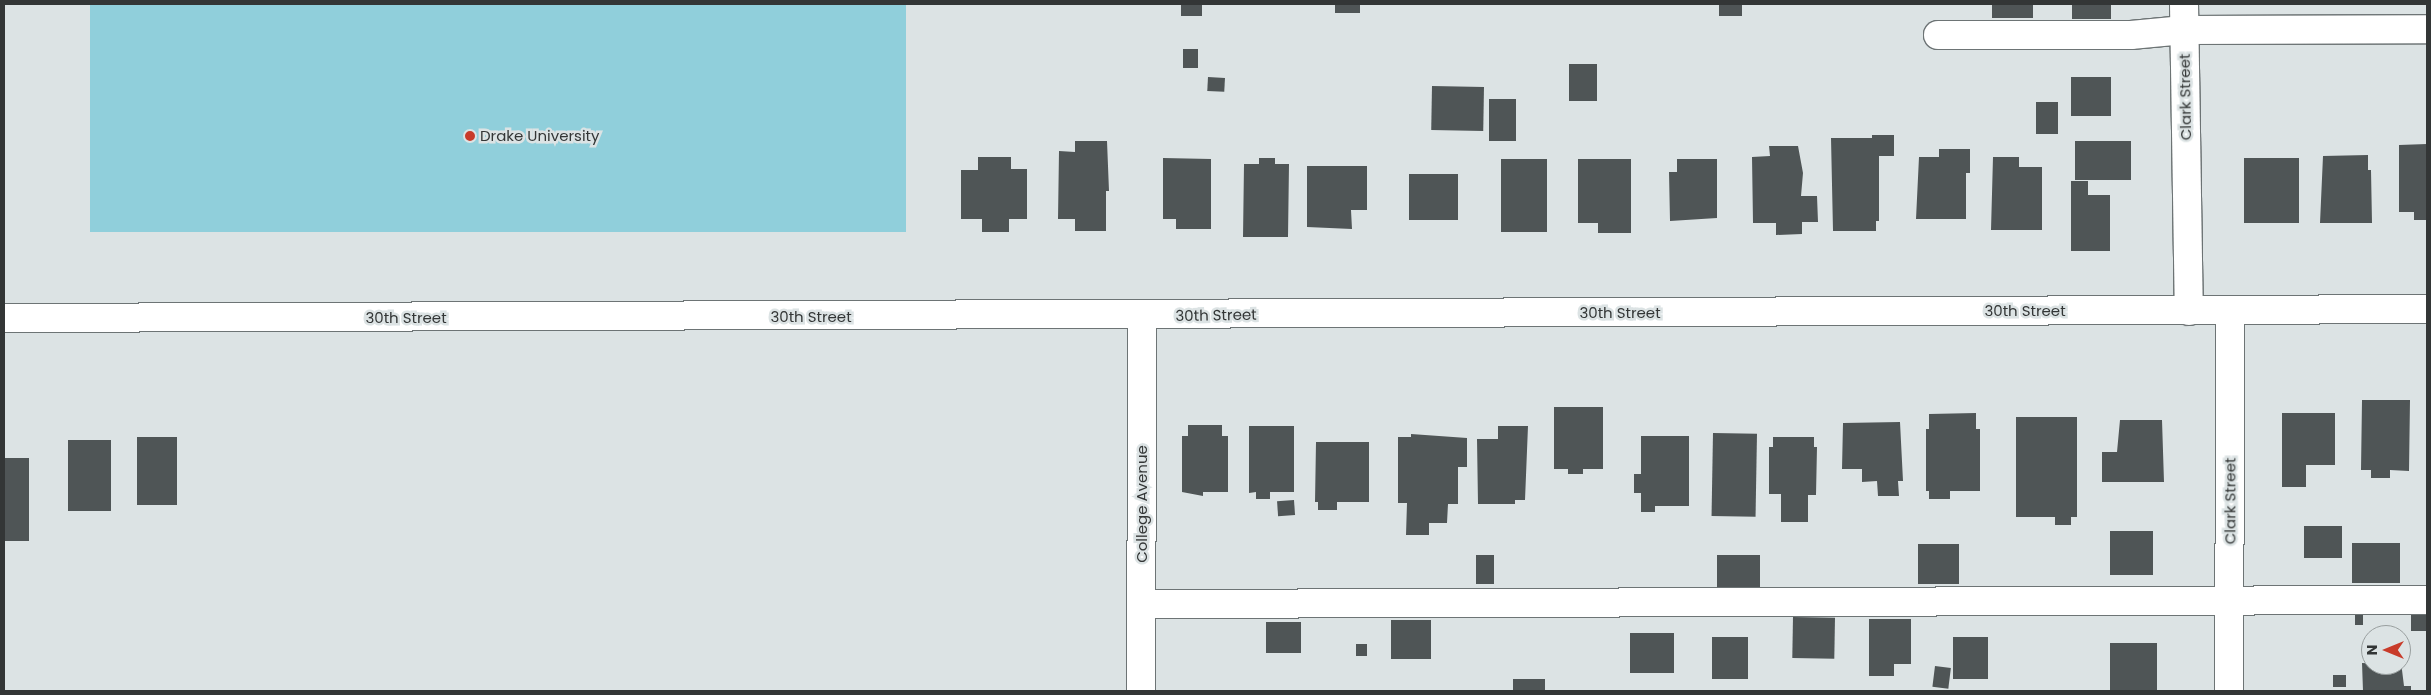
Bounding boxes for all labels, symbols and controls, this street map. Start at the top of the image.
street label: Clark Street [2175,54,2195,140]
place label: Drake University [480,127,600,145]
marker: Drake University [464,130,476,142]
street label: 30th Street [1984,302,2066,320]
street label: 30th Street [1579,304,1661,322]
street label: 30th Street [1175,305,1257,325]
street label: 30th Street [770,308,852,326]
street label: 30th Street [365,309,447,327]
street label: College Avenue [1133,445,1151,563]
street label: Clark Street [2221,458,2239,544]
north arrow [2361,625,2411,675]
text: N [2362,645,2382,655]

